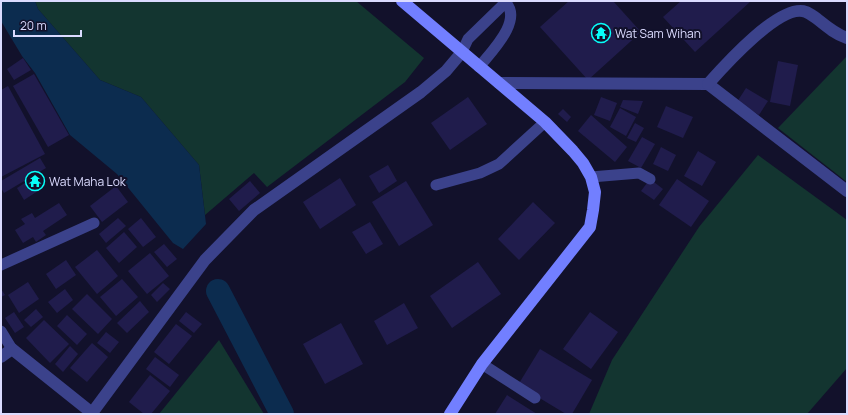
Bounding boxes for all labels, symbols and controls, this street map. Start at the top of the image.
scale bar [14,12,81,38]
text: 20 m [20,17,47,34]
temple icon: Wat Sam Wihan [590,22,612,44]
place label: Wat Sam Wihan [615,25,701,42]
temple icon: Wat Maha Lok [24,170,46,192]
place label: Wat Maha Lok [49,173,127,190]

